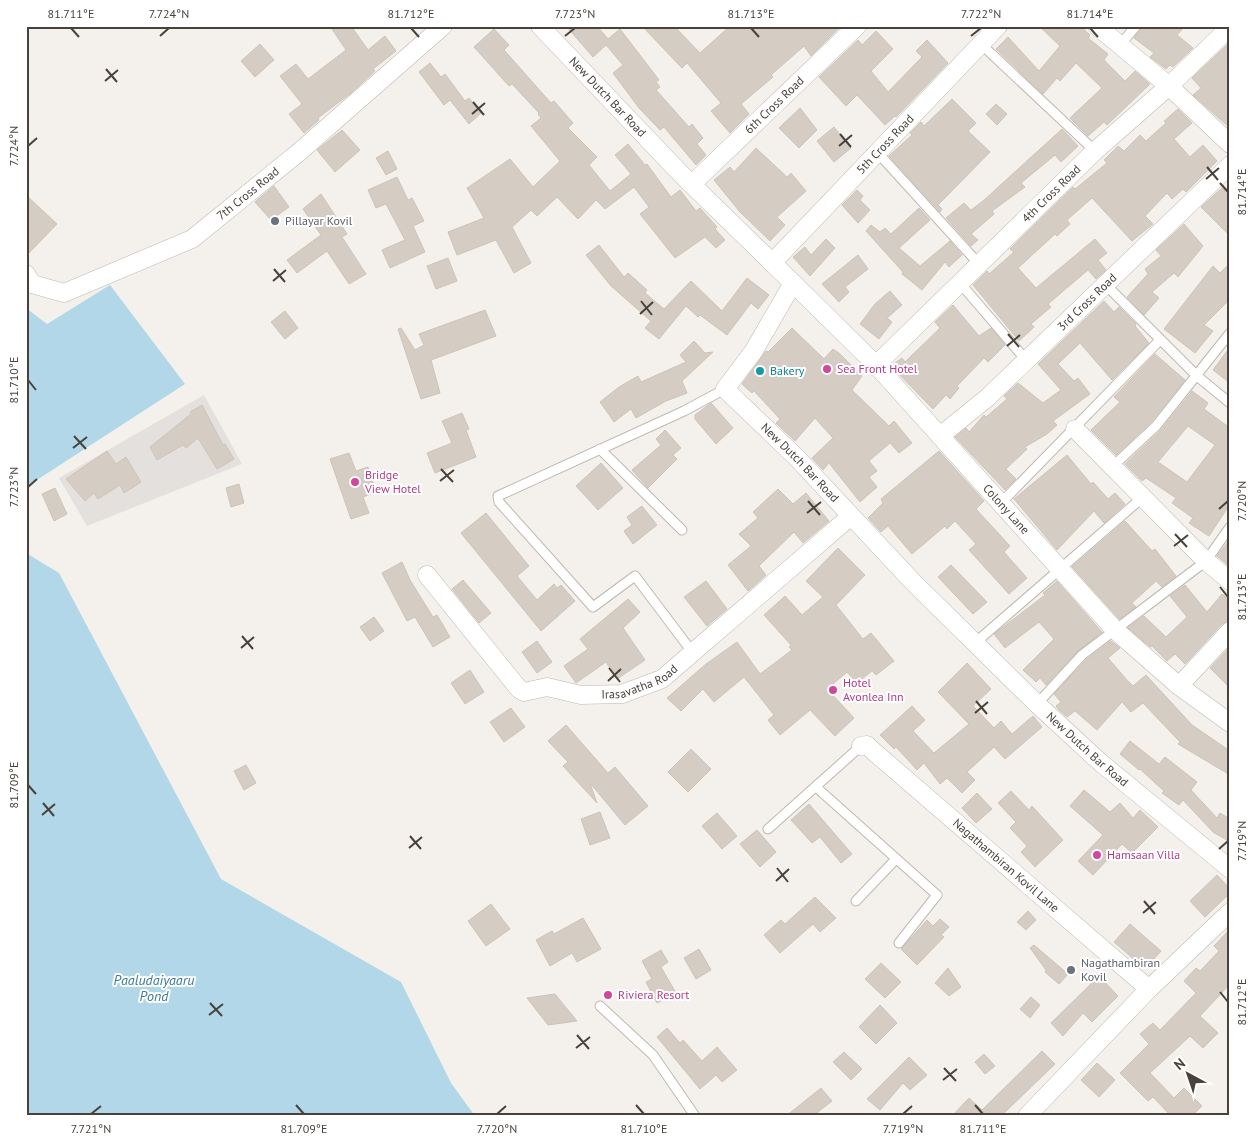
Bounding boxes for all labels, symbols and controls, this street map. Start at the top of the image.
text: 81.711°E [48,6,94,21]
text: 7.724°N [149,6,189,21]
text: 81.712°E [388,6,434,21]
text: 7.723°N [555,6,595,21]
text: 81.713°E [728,6,774,21]
text: 7.722°N [961,6,1001,21]
text: 81.714°E [1067,6,1113,21]
street label: New Dutch Bar Road [566,53,650,140]
street label: 6th Cross Road [741,73,807,137]
street label: 5th Cross Road [853,111,917,177]
text: 7.724°N [6,126,21,166]
street label: 4th Cross Road [1018,161,1083,225]
street label: 7th Cross Road [213,163,282,223]
text: 81.714°E [1234,169,1249,215]
place label: Pillayar Kovil [285,213,353,228]
marker: Pillayar Kovil [269,215,281,227]
street label: 3rd Cross Road [1054,270,1119,334]
text: 81.710°E [6,357,21,403]
place label: Sea Front Hotel [837,361,918,376]
place label: Bakery [770,363,805,378]
marker: Sea Front Hotel [821,363,833,375]
marker: Bakery [754,365,766,377]
street label: New Dutch Bar Road [758,420,842,505]
text: 7.723°N [6,467,21,507]
place label: Bridge View Hotel [364,467,421,496]
marker: Bridge View Hotel [349,476,361,488]
street label: Colony Lane [980,481,1033,537]
text: 7.720°N [1234,481,1249,521]
text: 81.713°E [1234,574,1249,620]
street label: Irasavatha Road [601,661,680,701]
place label: Hotel Avonlea Inn [843,675,904,704]
marker: Hotel Avonlea Inn [827,684,839,696]
street label: New Dutch Bar Road [1043,708,1132,789]
text: 81.709°E [6,762,21,808]
street label: Nagathambiran Kovil Lane [950,815,1063,915]
text: 7.719°N [1234,821,1249,861]
place label: Hamsaan Villa [1107,847,1180,862]
marker: Hamsaan Villa [1091,849,1103,861]
place label: Nagathambiran Kovil [1081,955,1160,984]
marker: Nagathambiran Kovil [1065,964,1077,976]
water label: Paaludaiyaaru Pond [114,971,194,1005]
text: 81.712°E [1234,979,1249,1025]
place label: Riviera Resort [618,987,689,1002]
marker: Riviera Resort [602,989,614,1001]
north arrow [1164,1050,1214,1100]
text: N [1170,1054,1189,1074]
text: 7.721°N [71,1121,111,1136]
text: 81.709°E [281,1121,327,1136]
text: 7.720°N [477,1121,517,1136]
text: 81.710°E [621,1121,667,1136]
text: 7.719°N [883,1121,923,1136]
text: 81.711°E [960,1121,1006,1136]

